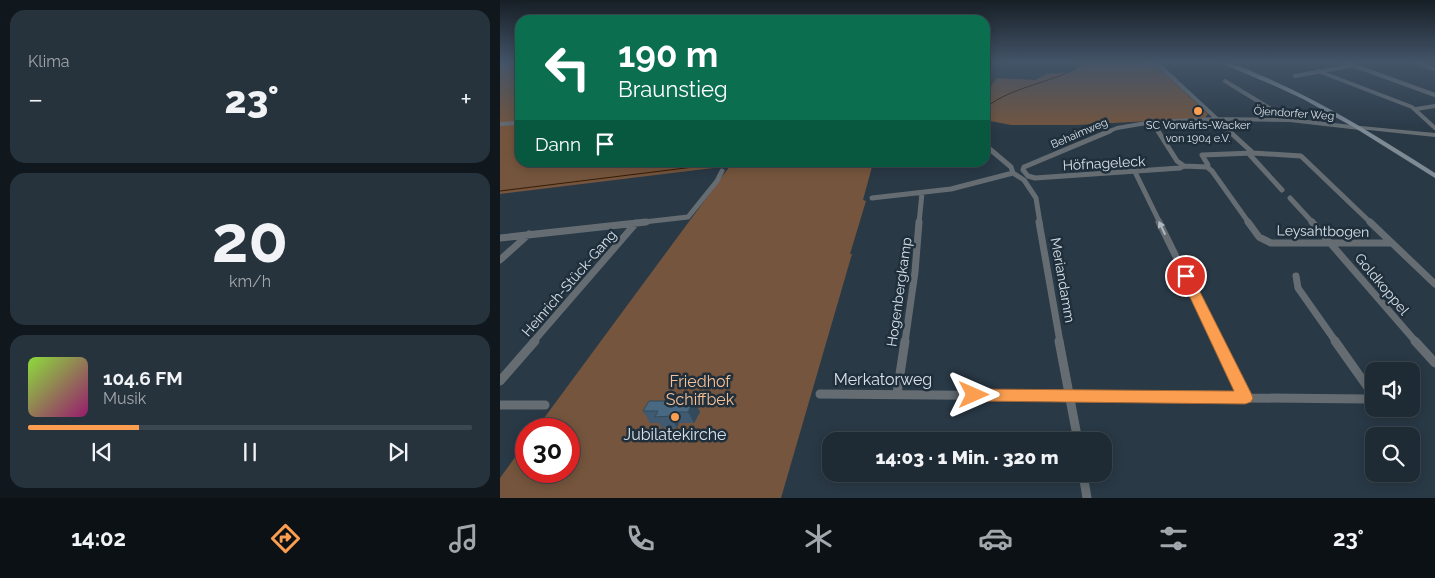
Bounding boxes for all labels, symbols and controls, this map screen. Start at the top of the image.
text: 190 m [618,34,718,75]
icon: left [535,35,600,100]
text: Klima [28,52,70,71]
text: Braunstieg [618,76,728,102]
text: 23° [225,77,279,122]
text: − [28,83,43,116]
text: + [460,83,472,116]
street label: Öjendorfer Weg [1253,104,1335,123]
marker: SC Vorwärts-Wacker von 1904 e.V. [1192,105,1204,117]
street label: Behaimweg [1049,116,1110,151]
place label: SC Vorwärts-Wacker von 1904 e.V. [1146,119,1250,145]
icon: arrive [591,130,619,158]
text: Dann [535,133,581,155]
street label: Höfnageleck [1062,153,1146,173]
text: 20 [212,201,288,277]
one-way arrow [1158,221,1166,235]
street label: Leysahtbogen [1277,222,1369,240]
street label: Heinrich-Stück-Gang [518,227,620,339]
street label: Hogenbergkamp [883,236,915,348]
street label: Meriandamm [1048,236,1078,324]
street label: Goldkoppel [1352,250,1413,318]
pin [1165,255,1207,297]
icon: arrive [1172,262,1200,290]
text: km/h [229,272,271,291]
map controls [1365,362,1420,482]
button: sound [1365,362,1420,417]
text: 104.6 FM [103,367,183,389]
position arrow [947,368,999,420]
street label: Merkatorweg [834,370,932,389]
park label: Friedhof Schiffbek [666,372,735,409]
text: Musik [103,389,146,408]
marker: Jubilatekirche [669,411,681,423]
speed limit sign: 30 [515,418,580,483]
place label: Jubilatekirche [624,425,726,444]
button: search [1365,427,1420,482]
icon: previous [88,438,116,466]
icon: pause [236,438,264,466]
icon: next [384,438,412,466]
text: 14:03 · 1 Min. · 320 m [876,446,1058,468]
icon: directions [268,521,303,556]
icon: music [446,521,481,556]
icon: phone [623,521,658,556]
icon: climate [801,521,836,556]
icon: car [978,521,1013,556]
icon: filters [1156,521,1191,556]
text: 14:02 [71,525,126,551]
text: 23° [1333,525,1364,551]

